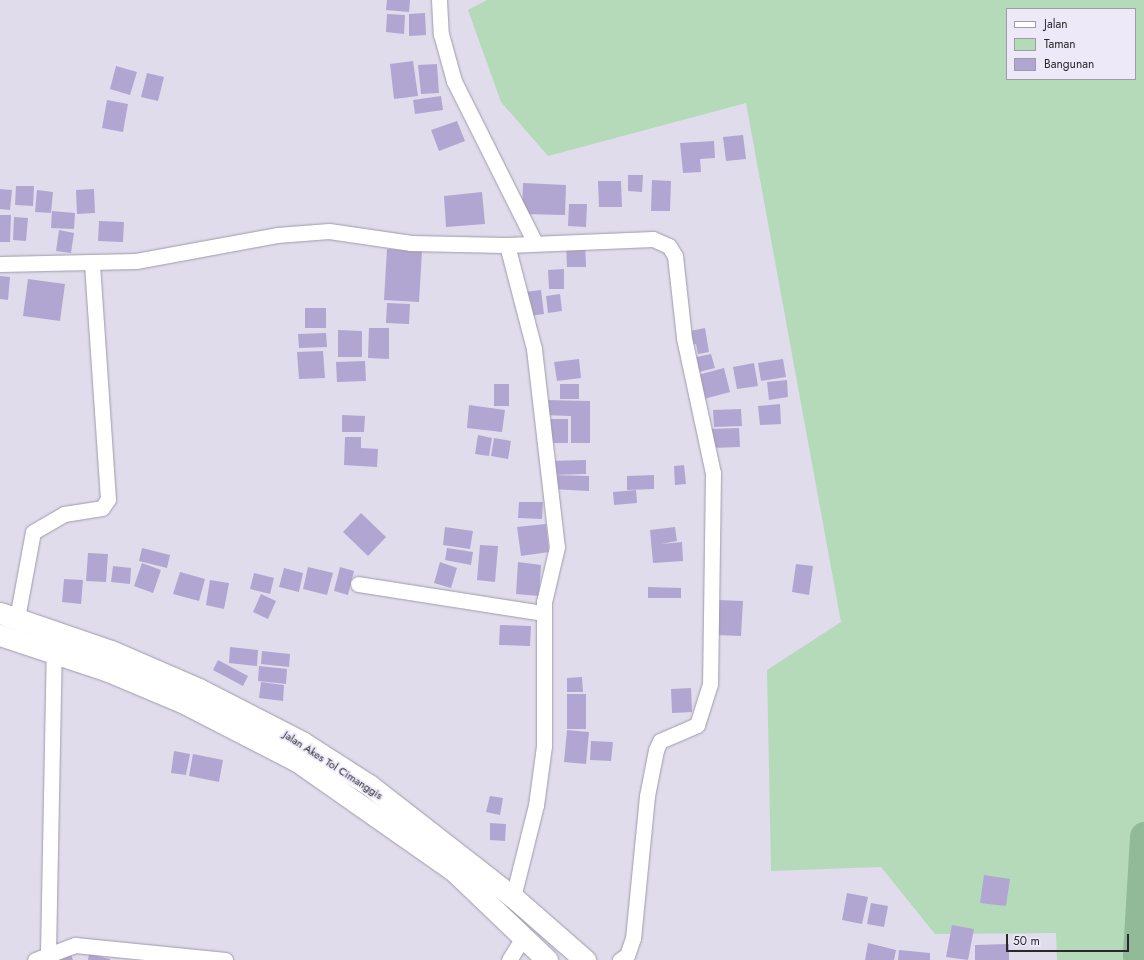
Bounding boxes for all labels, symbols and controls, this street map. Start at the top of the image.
legend [1006,8,1136,80]
text: Jalan [1044,15,1067,33]
text: Taman [1044,35,1076,53]
text: Bangunan [1044,55,1094,73]
street label: Jalan Akes Tol Cimanggis [281,728,385,802]
scale bar [1008,926,1131,952]
text: 50 m [1013,932,1040,950]

